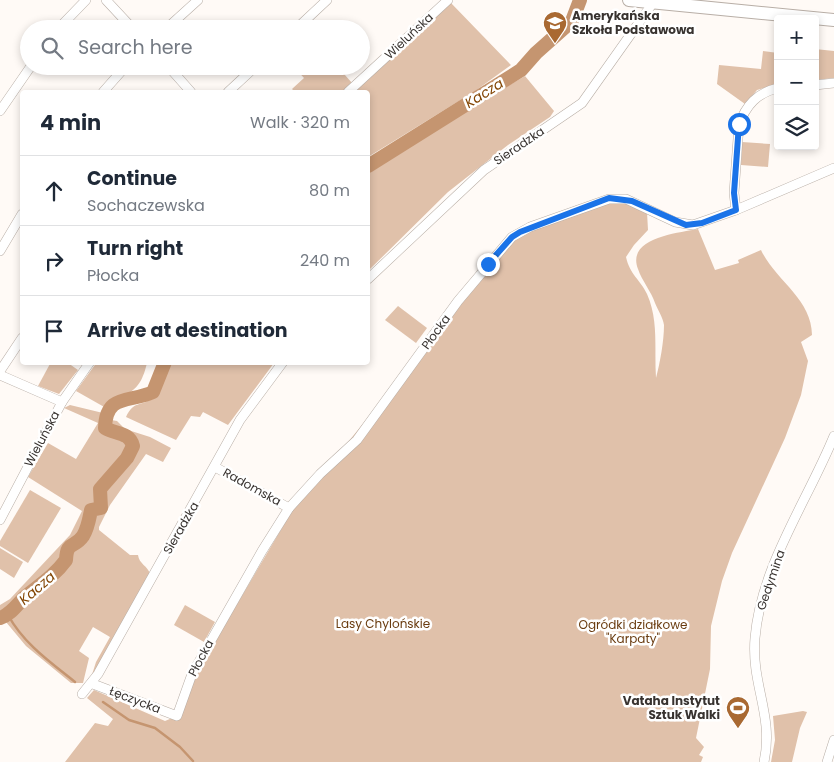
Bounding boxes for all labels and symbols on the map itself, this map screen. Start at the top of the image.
place label: Amerykańska Szkoła Podstawowa [572,7,695,38]
street label: Wieluńska [381,9,437,63]
school or university icon: Amerykańska Szkoła Podstawowa [542,10,568,44]
water label: Kacza [461,73,508,113]
route start [728,113,751,136]
street label: Sieradzka [490,122,547,169]
route end [477,253,500,276]
street label: Płocka [417,311,454,353]
street label: Wieluńska [20,408,63,470]
street label: Radomska [220,464,284,510]
street label: Sieradzka [159,498,202,557]
street label: Gedymina [752,547,789,612]
water label: Kacza [15,566,60,609]
park label: Lasy Chylońskie [336,615,430,632]
park label: Ogródki działkowe "Karpaty" [579,616,687,647]
street label: Płocka [184,636,217,679]
street label: Łęczycka [107,682,163,717]
place label: Vataha Instytut Sztuk Walki [623,692,720,723]
sports icon: Vataha Instytut Sztuk Walki [725,695,751,729]

